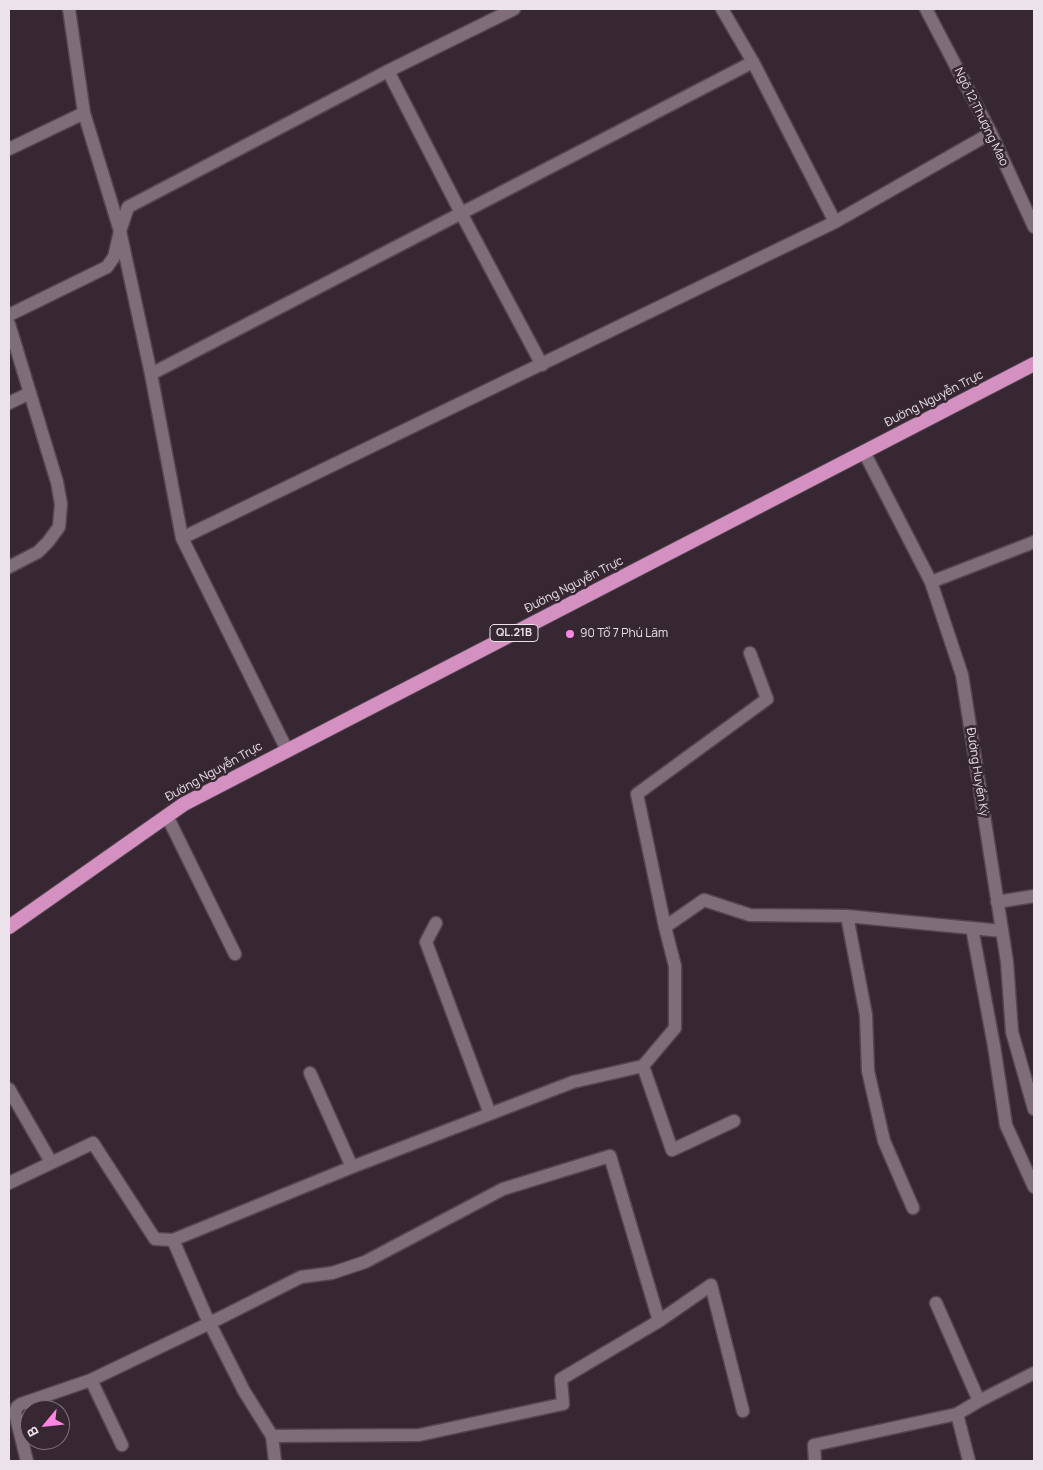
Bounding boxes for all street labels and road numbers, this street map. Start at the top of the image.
street label: Ngõ 12 Thượng Mao [951,65,1011,169]
street label: Đường Nguyễn Trực [882,368,986,430]
street label: Đường Nguyễn Trực [522,554,626,616]
road number: QL.21B [490,624,538,641]
street label: Đường Huyền Kỳ [963,727,991,817]
street label: Đường Nguyễn Trực [163,739,265,805]

